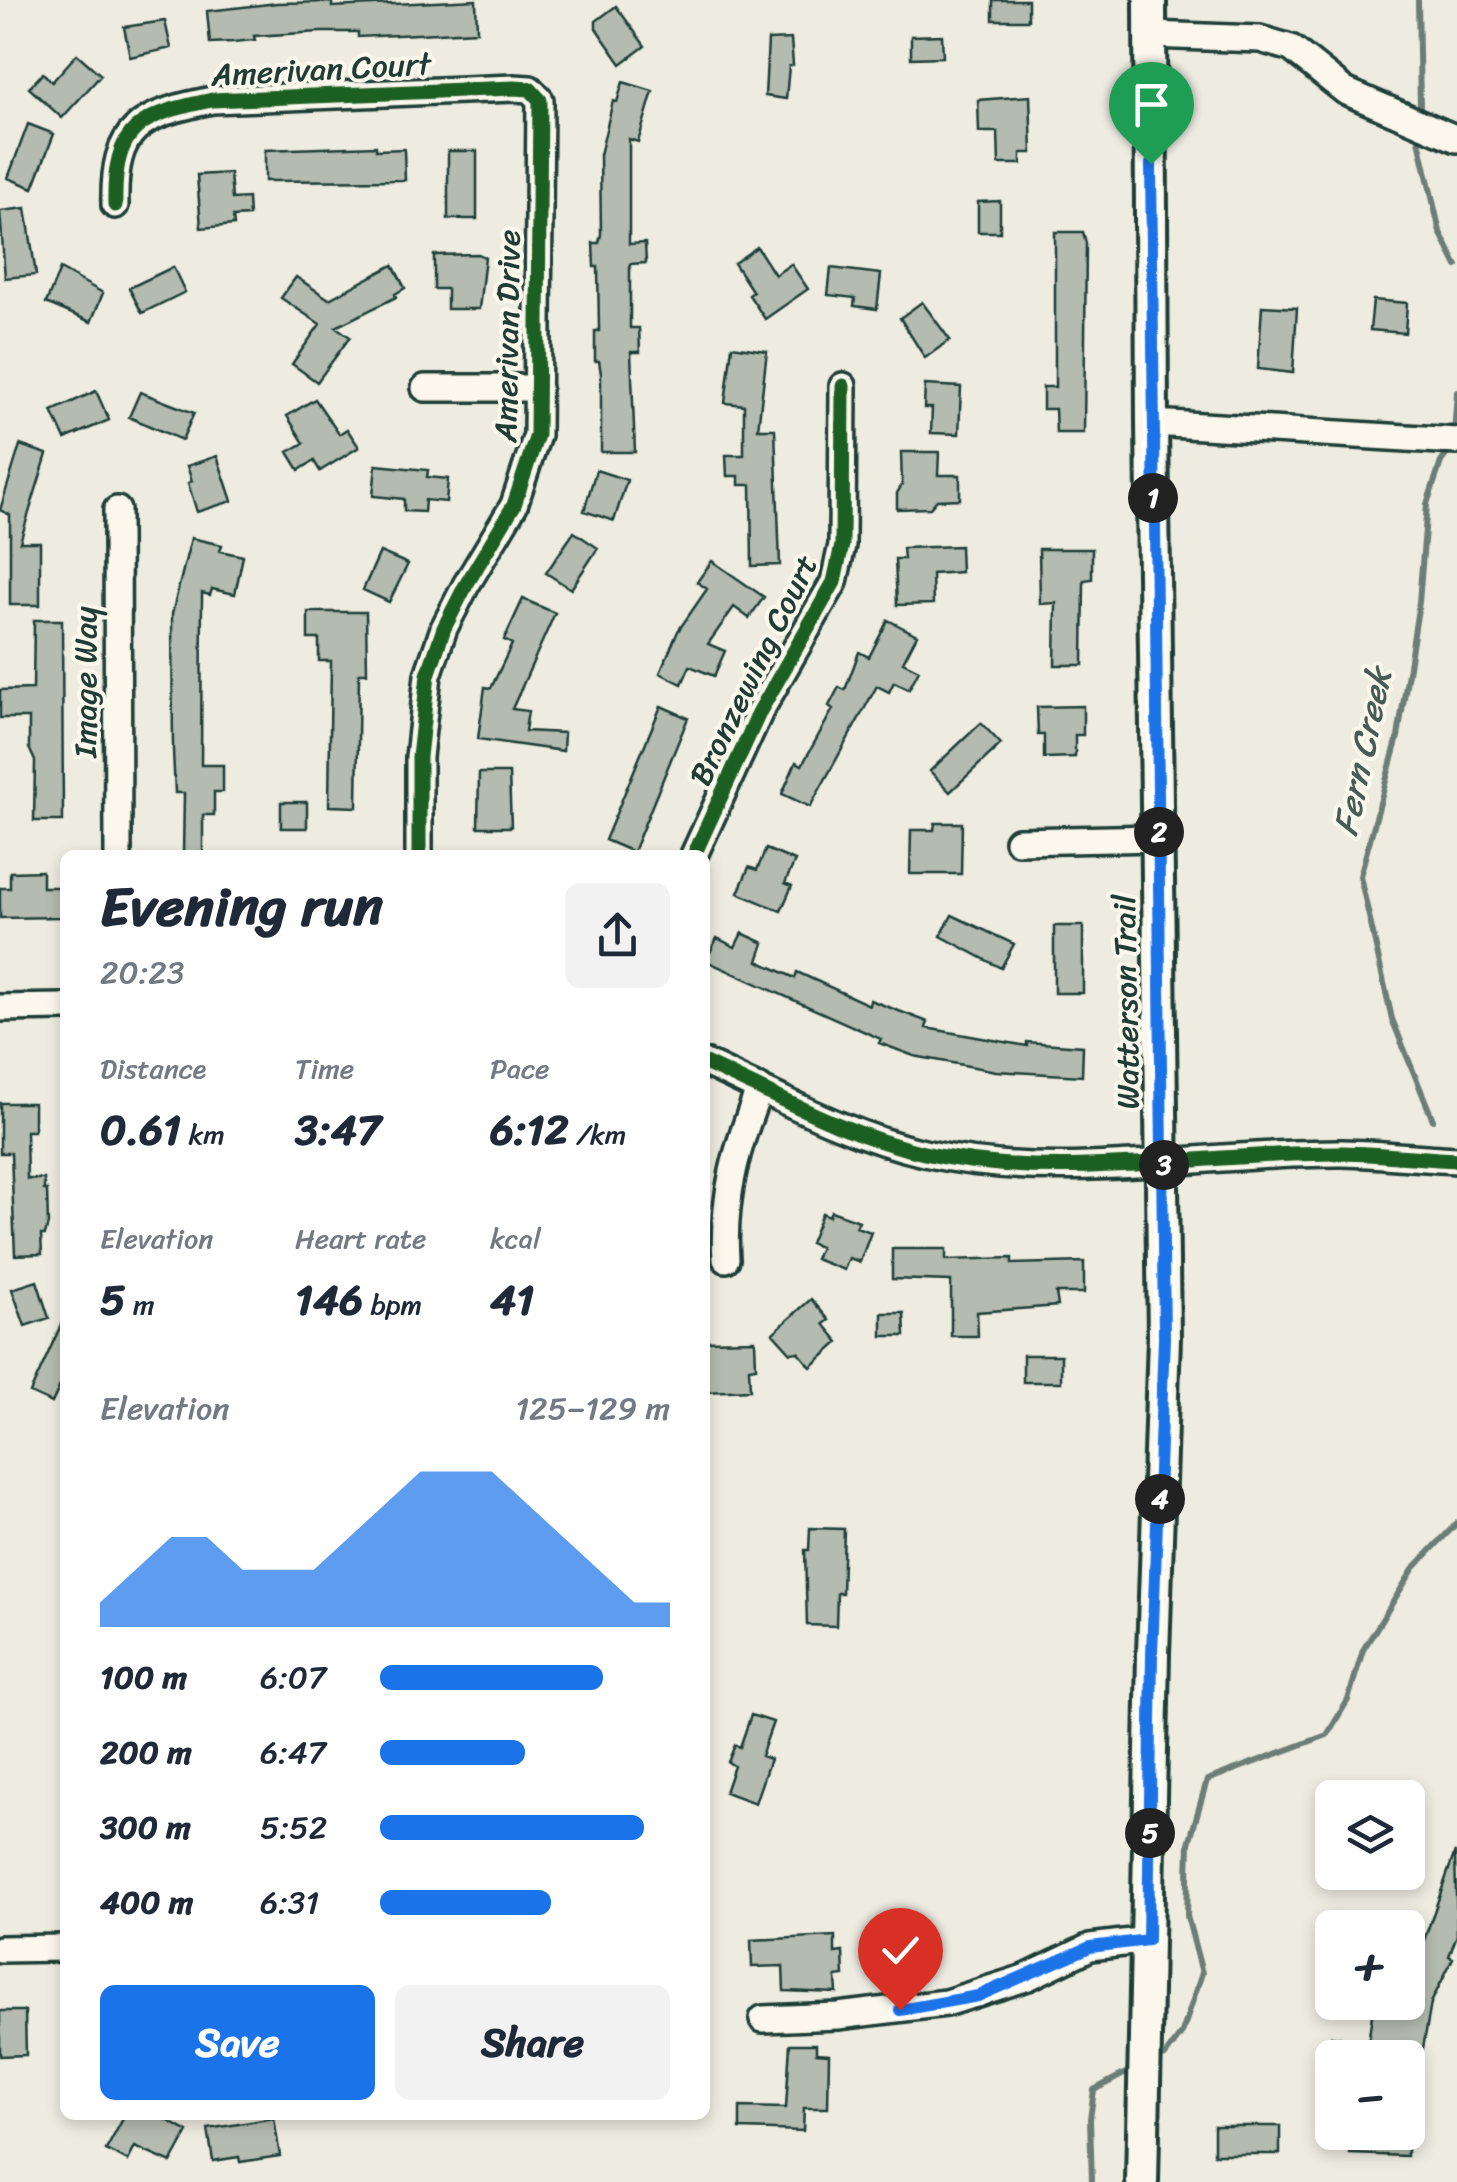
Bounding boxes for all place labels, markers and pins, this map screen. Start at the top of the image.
pin [1109,62,1194,165]
pin: 1 [1128,473,1178,523]
pin: 2 [1134,807,1184,857]
pin: 3 [1139,1140,1189,1190]
pin: 4 [1135,1474,1185,1524]
pin: 5 [1125,1808,1175,1858]
pin [858,1908,943,2011]

